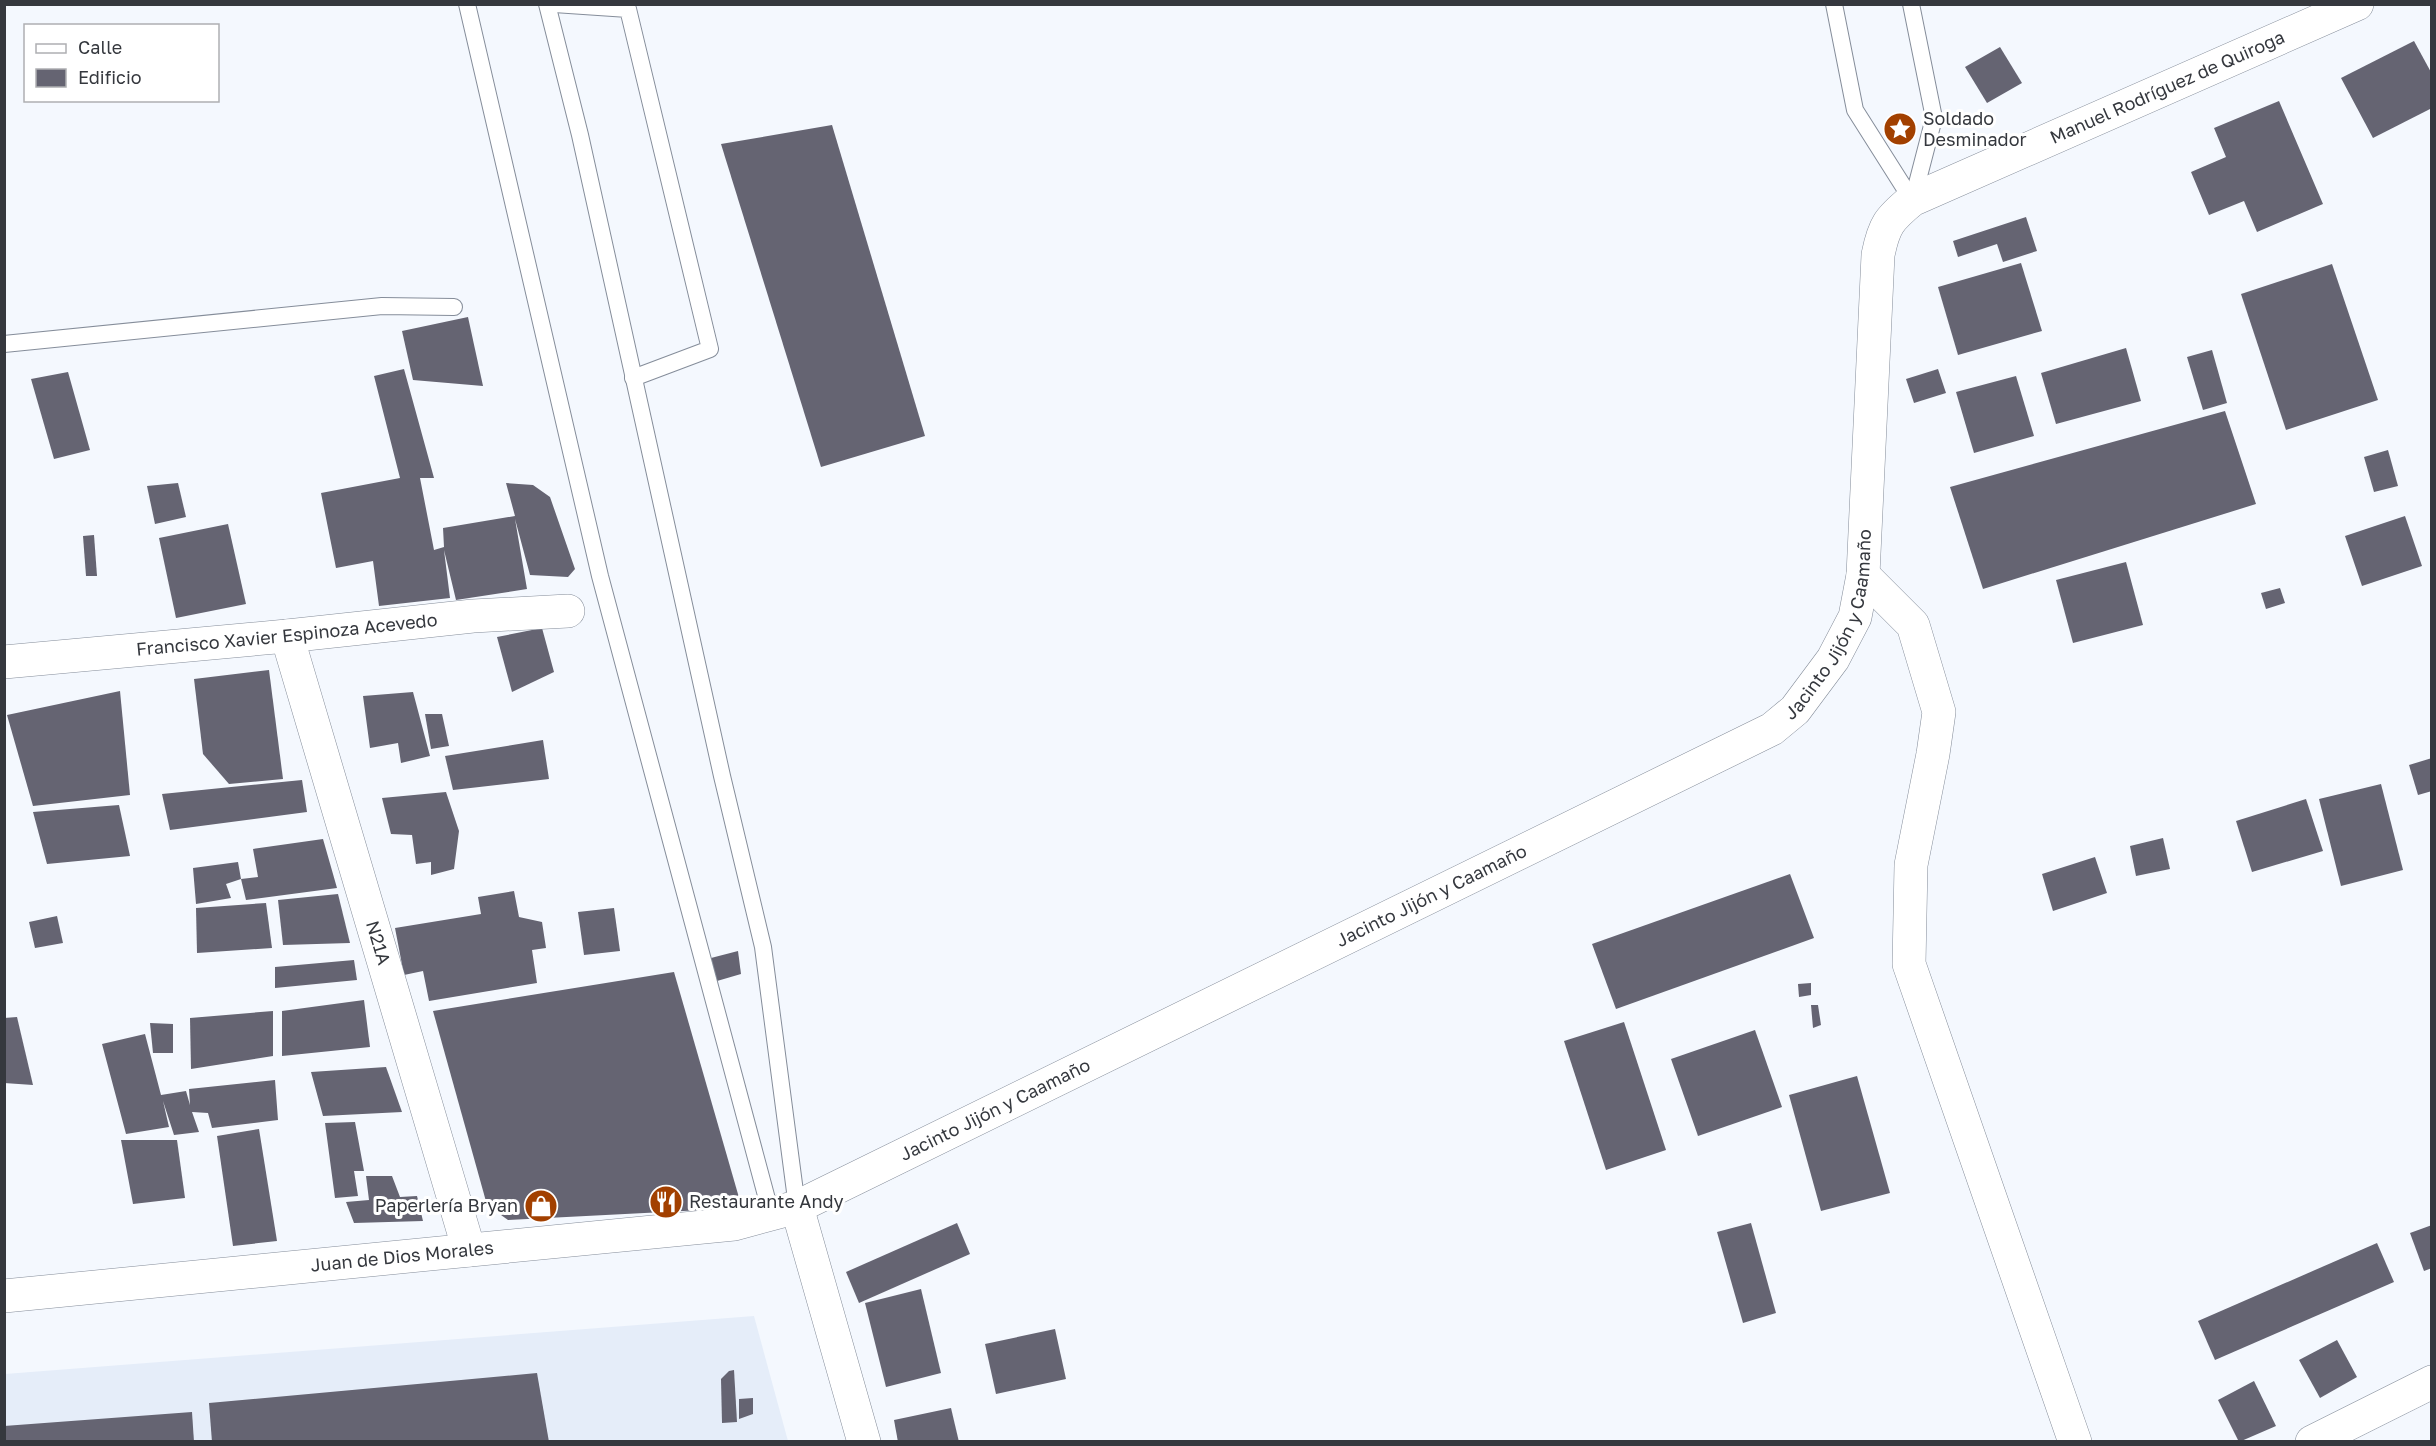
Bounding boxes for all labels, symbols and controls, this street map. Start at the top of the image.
legend [24,24,219,102]
street label: Manuel Rodríguez de Quiroga [2046,25,2288,148]
text: Calle [78,36,122,58]
text: Edificio [78,66,142,88]
place label: Soldado Desminador [1923,107,2026,150]
place icon: Soldado Desminador [1882,111,1918,147]
street label: Jacinto Jijón y Caamaño [1780,529,1875,724]
street label: Francisco Xavier Espinoza Acevedo [135,608,438,660]
street label: Jacinto Jijón y Caamaño [1332,839,1530,951]
street label: N21A [362,918,396,967]
street label: Jacinto Jijón y Caamaño [896,1053,1094,1165]
restaurant icon: Restaurante Andy [648,1184,684,1220]
shop icon: Paperlería Bryan [523,1188,559,1224]
place label: Restaurante Andy [689,1190,844,1212]
place label: Paperlería Bryan [375,1194,518,1216]
street label: Juan de Dios Morales [309,1236,495,1276]

